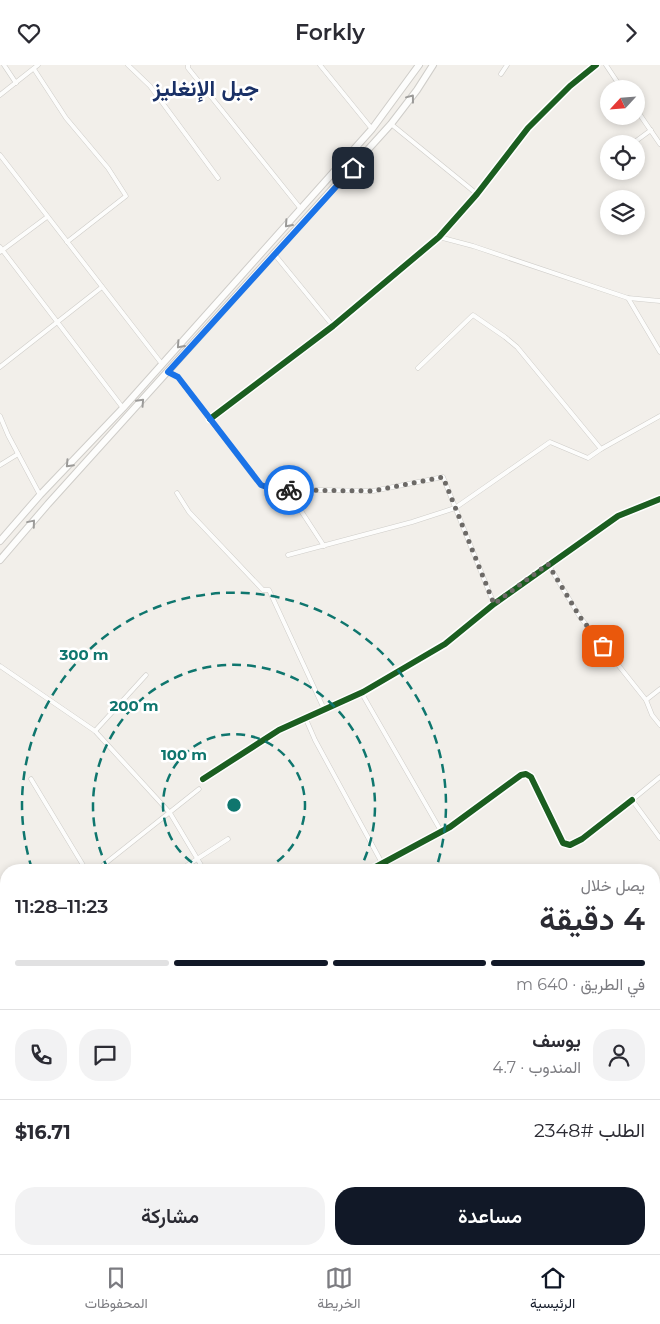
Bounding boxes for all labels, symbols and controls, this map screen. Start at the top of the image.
icon: heart [15,19,43,47]
text: Forkly [295,19,365,46]
icon: forward [617,19,645,47]
district label: جبل الإنغليز [152,75,259,103]
north arrow [600,80,645,125]
map controls [600,80,645,235]
one-way arrow [405,94,414,104]
button: locate [600,135,645,180]
pin [332,147,374,189]
icon: home [339,154,367,182]
button: layers [600,190,645,235]
one-way arrow [285,218,294,227]
one-way arrow [176,339,185,348]
one-way arrow [135,399,144,408]
one-way arrow [66,459,75,468]
courier [264,465,314,515]
icon: bike [275,476,303,504]
one-way arrow [26,520,34,529]
pin [582,625,624,667]
icon: bag [589,632,617,660]
text: 300 m [58,645,109,664]
text: 200 m [109,696,159,715]
text: 100 m [161,745,207,764]
centre of rings [225,796,243,814]
text: يصل خلال [581,876,645,895]
text: 11:23–11:28 [15,895,108,918]
text: 4 دقيقة [539,899,645,938]
text: في الطريق · 640 m [516,975,645,994]
button: phone [15,1029,67,1081]
button: chat [79,1029,131,1081]
text: يوسف [532,1029,581,1052]
button: person [593,1029,645,1081]
text: المندوب · 4.7 [493,1058,581,1077]
text: الطلب #2348 [534,1119,645,1142]
text: $16.71 [15,1121,71,1144]
button: مشاركة [15,1187,325,1245]
button: مساعدة [335,1187,645,1245]
tab: المحفوظات [85,1264,148,1316]
tab: الخريطة [317,1264,361,1316]
tab: الرئيسية [530,1264,575,1316]

